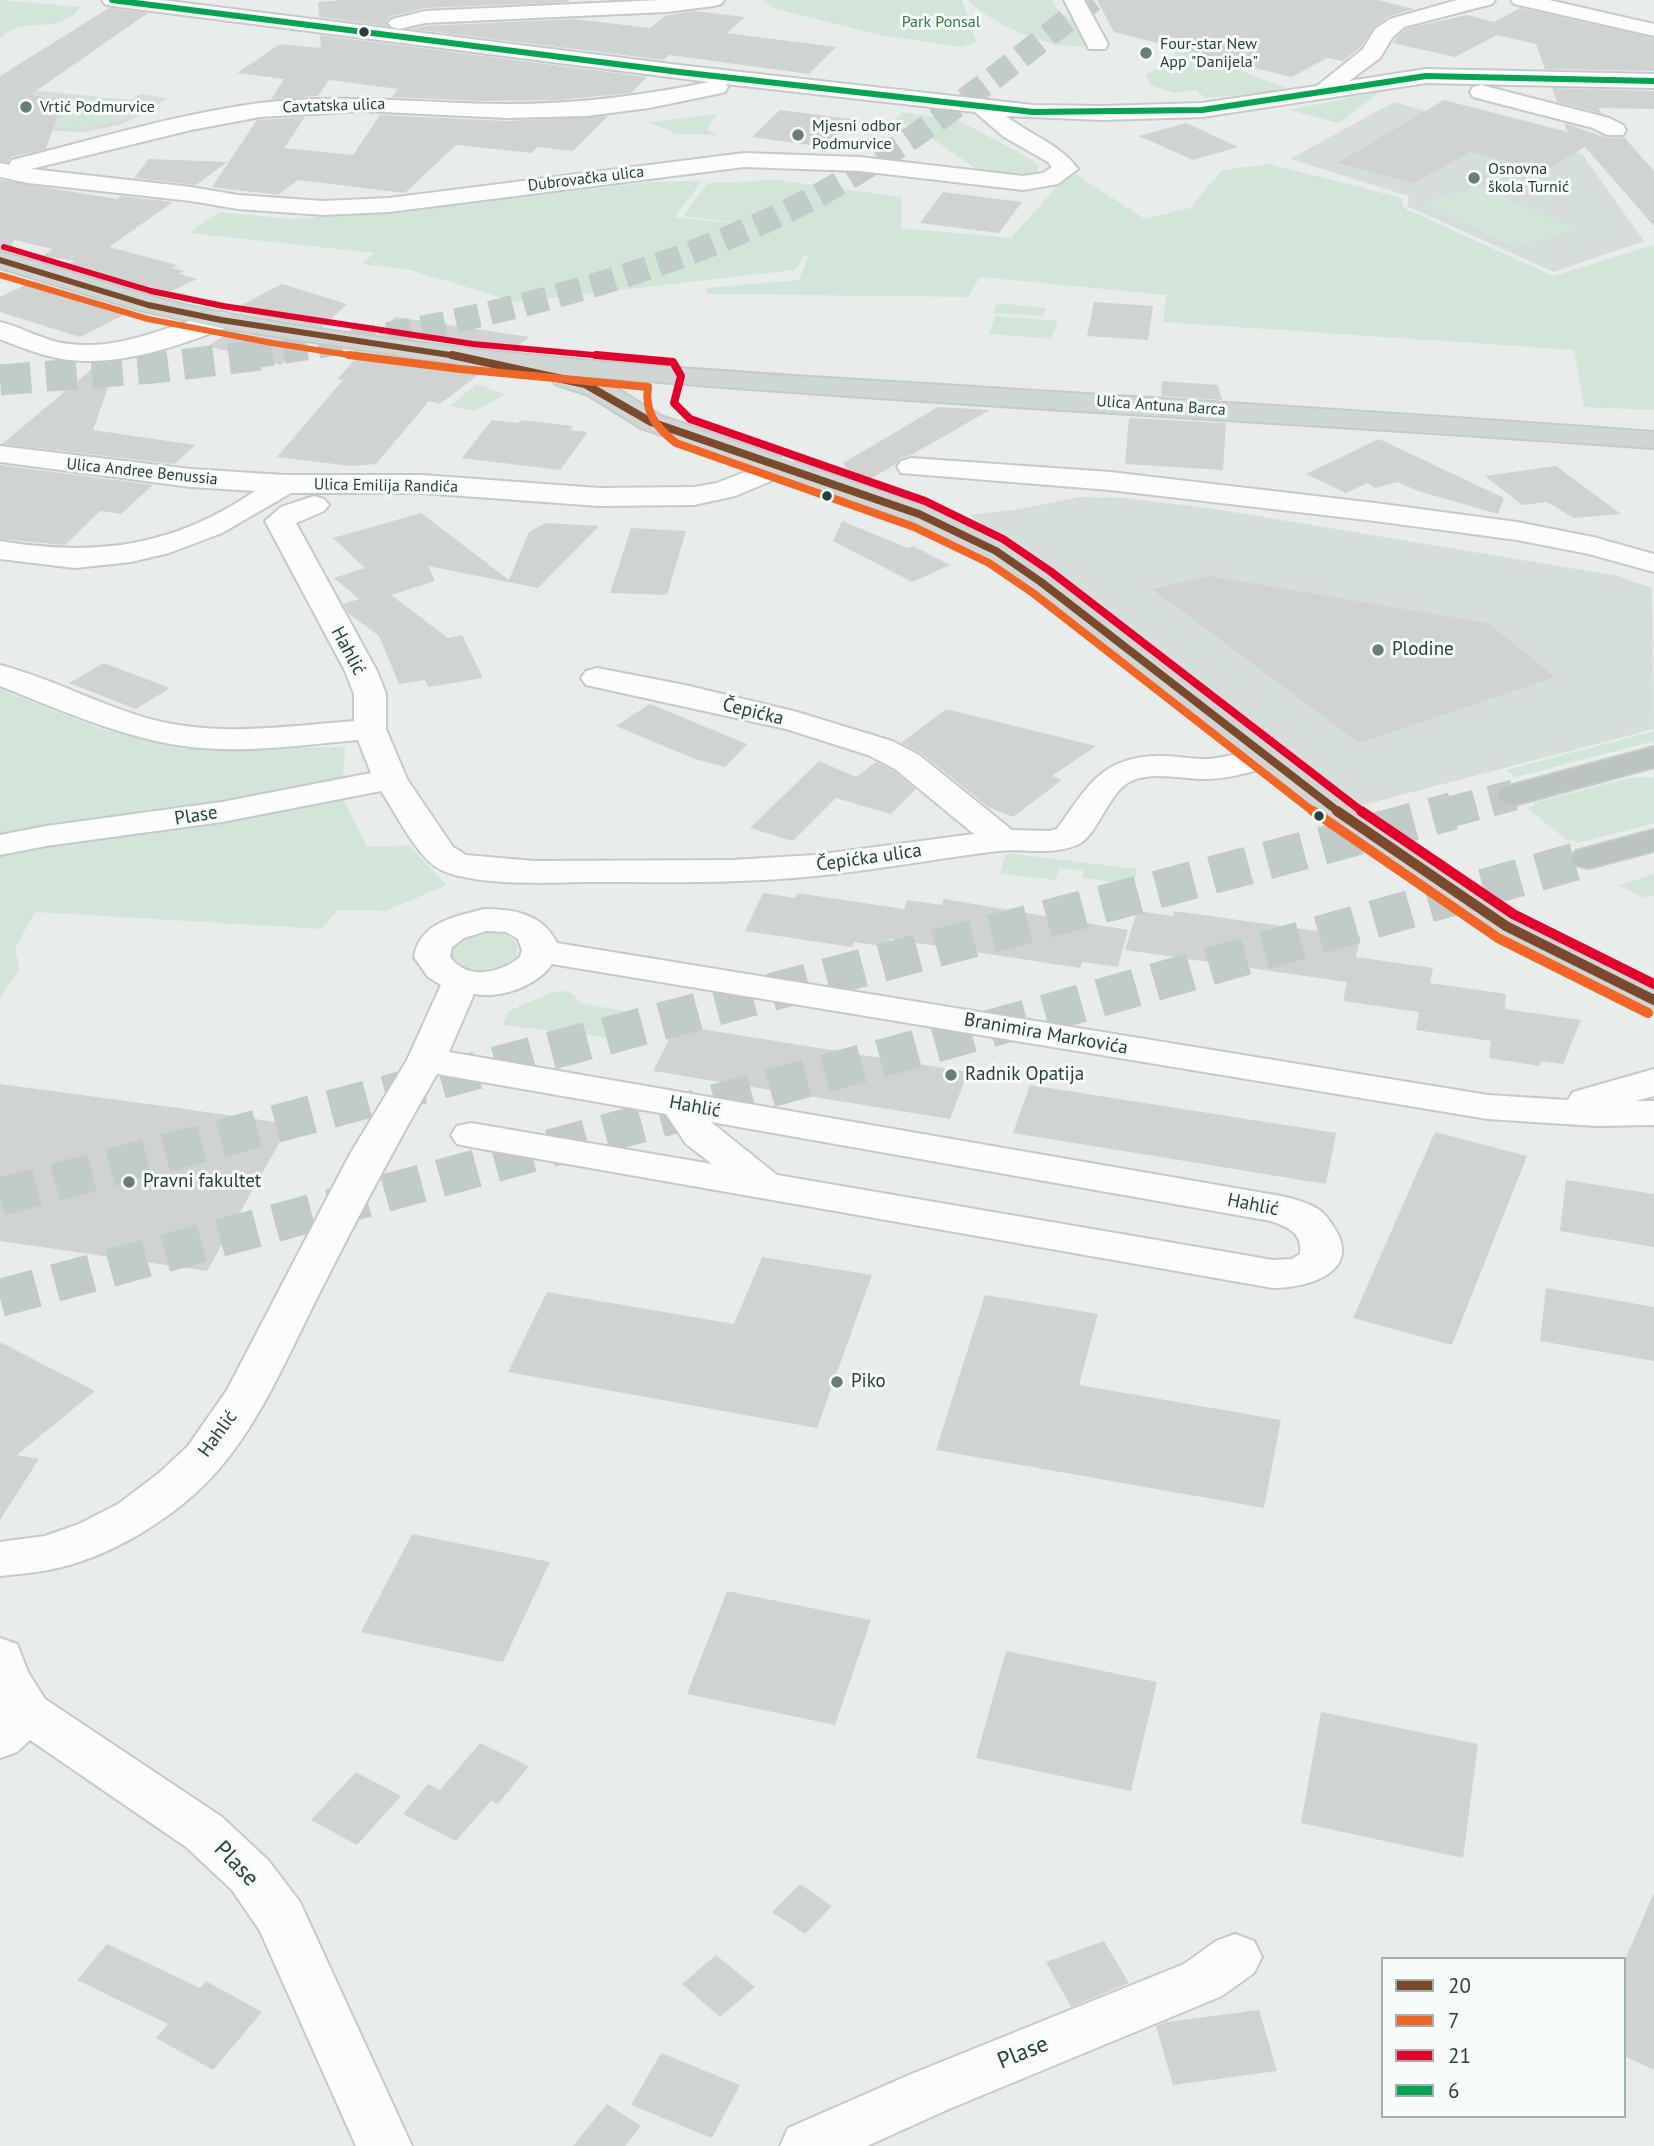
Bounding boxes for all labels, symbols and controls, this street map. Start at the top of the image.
park label: Park Ponsal [902,12,980,32]
unlabelled marker [357,25,371,39]
place label: Four-star New App "Danijela" [1160,34,1258,72]
marker: Four-star New App "Danijela" [1138,45,1154,61]
street label: Cavtatska ulica [282,95,386,117]
place label: Vrtić Podmurvice [40,97,155,117]
marker: Vrtić Podmurvice [18,99,34,115]
place label: Mjesni odbor Podmurvice [812,116,901,154]
marker: Mjesni odbor Podmurvice [790,127,806,143]
place label: Osnovna škola Turnić [1488,159,1569,197]
street label: Dubrovačka ulica [527,162,645,196]
marker: Osnovna škola Turnić [1466,170,1482,186]
street label: Ulica Antuna Barca [1096,392,1226,420]
street label: Ulica Andree Benussia [65,455,219,489]
street label: Ulica Emilija Randića [314,475,458,497]
unlabelled marker [820,489,834,503]
street label: Hahlić [326,623,370,679]
place label: Plodine [1392,639,1454,661]
marker: Plodine [1370,642,1386,658]
street label: Čepićka [720,693,786,731]
street label: Plase [173,801,219,831]
unlabelled marker [1312,809,1326,823]
street label: Čepićka ulica [815,839,923,877]
street label: Branimira Markovića [962,1008,1130,1060]
place label: Radnik Opatija [965,1064,1084,1086]
marker: Radnik Opatija [943,1067,959,1083]
street label: Hahlić [668,1091,722,1123]
place label: Pravni fakultet [143,1171,261,1193]
marker: Pravni fakultet [121,1174,137,1190]
street label: Hahlić [1225,1189,1281,1221]
place label: Piko [851,1371,886,1393]
marker: Piko [829,1374,845,1390]
street label: Hahlić [194,1406,242,1462]
street label: Plase [208,1836,264,1892]
legend [1381,1957,1626,2118]
text: 20 [1448,1972,1471,1999]
text: 7 [1448,2007,1459,2034]
street label: Plase [994,2030,1052,2076]
text: 21 [1448,2042,1471,2069]
text: 6 [1448,2077,1459,2104]

